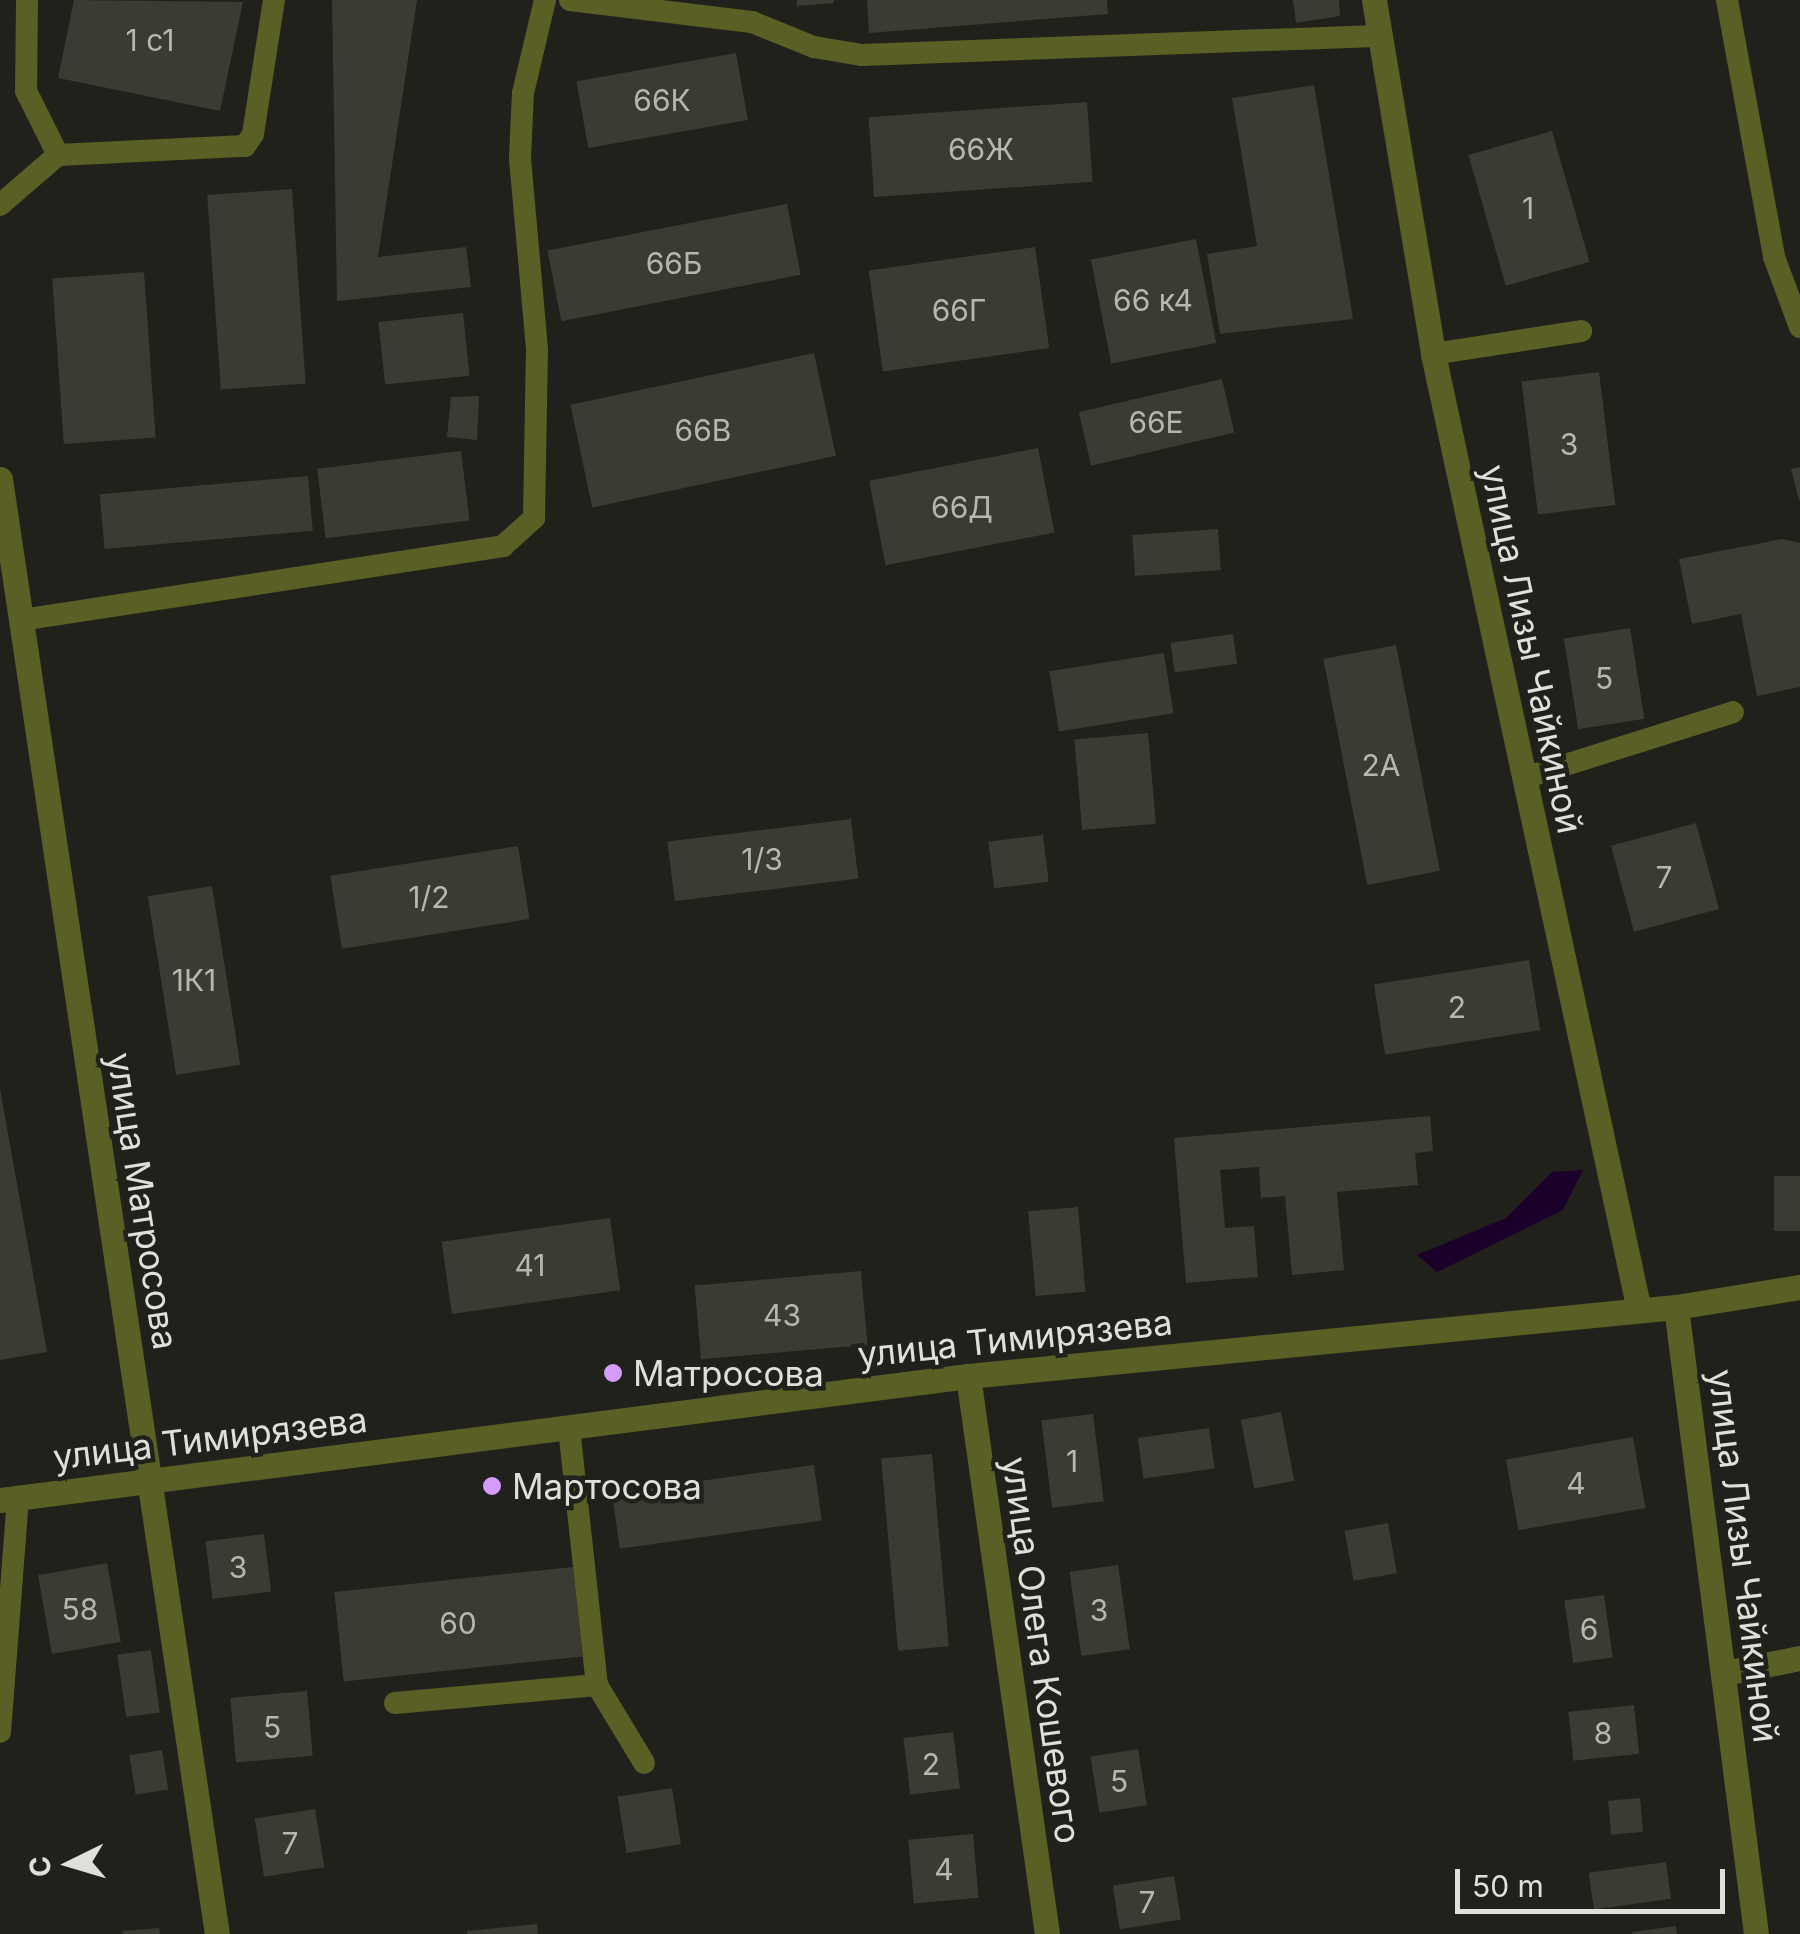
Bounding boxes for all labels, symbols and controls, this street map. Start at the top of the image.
house number: 1 с1 [126,22,174,58]
house number: 66К [633,82,691,118]
house number: 66Ж [948,131,1014,167]
house number: 1 [1522,190,1534,226]
house number: 66Б [646,245,702,281]
house number: 66 к4 [1113,282,1193,318]
house number: 66Г [932,292,986,328]
house number: 66Е [1128,404,1184,440]
house number: 66В [675,412,731,448]
house number: 3 [1560,426,1578,462]
street label: улица Лизы Чайкиной [1472,461,1592,837]
house number: 66Д [931,489,993,525]
house number: 5 [1595,660,1613,696]
house number: 2А [1362,747,1400,783]
house number: 1/3 [741,841,783,877]
house number: 7 [1656,859,1672,895]
house number: 1/2 [408,879,450,915]
house number: 1К1 [172,962,216,998]
house number: 2 [1448,989,1466,1025]
street label: улица Матросова [99,1049,187,1353]
house number: 41 [515,1247,545,1283]
house number: 43 [763,1297,801,1333]
street label: улица Тимирязева [856,1301,1174,1375]
place label: Матросова [633,1352,824,1394]
marker: Матросова [602,1362,624,1384]
street label: улица Лизы Чайкиной [1700,1367,1788,1745]
street label: улица Тимирязева [51,1398,369,1478]
house number: 1 [1066,1443,1078,1479]
street label: улица Олега Кошевого [994,1454,1090,1846]
place label: Мартосова [512,1465,702,1507]
house number: 4 [1566,1465,1586,1501]
marker: Мартосова [481,1475,503,1497]
house number: 3 [229,1549,247,1585]
house number: 58 [62,1591,98,1627]
house number: 3 [1090,1592,1108,1628]
house number: 60 [439,1605,477,1641]
house number: 6 [1580,1611,1598,1647]
house number: 5 [263,1709,281,1745]
house number: 8 [1594,1715,1612,1751]
house number: 2 [922,1746,940,1782]
house number: 5 [1110,1763,1128,1799]
north arrow [20,1814,120,1914]
house number: 7 [282,1825,298,1861]
scale bar [1460,1849,1730,1911]
house number: 4 [934,1851,954,1887]
text: С [22,1855,58,1878]
text: 50 m [1472,1868,1544,1904]
house number: 7 [1139,1884,1155,1920]

